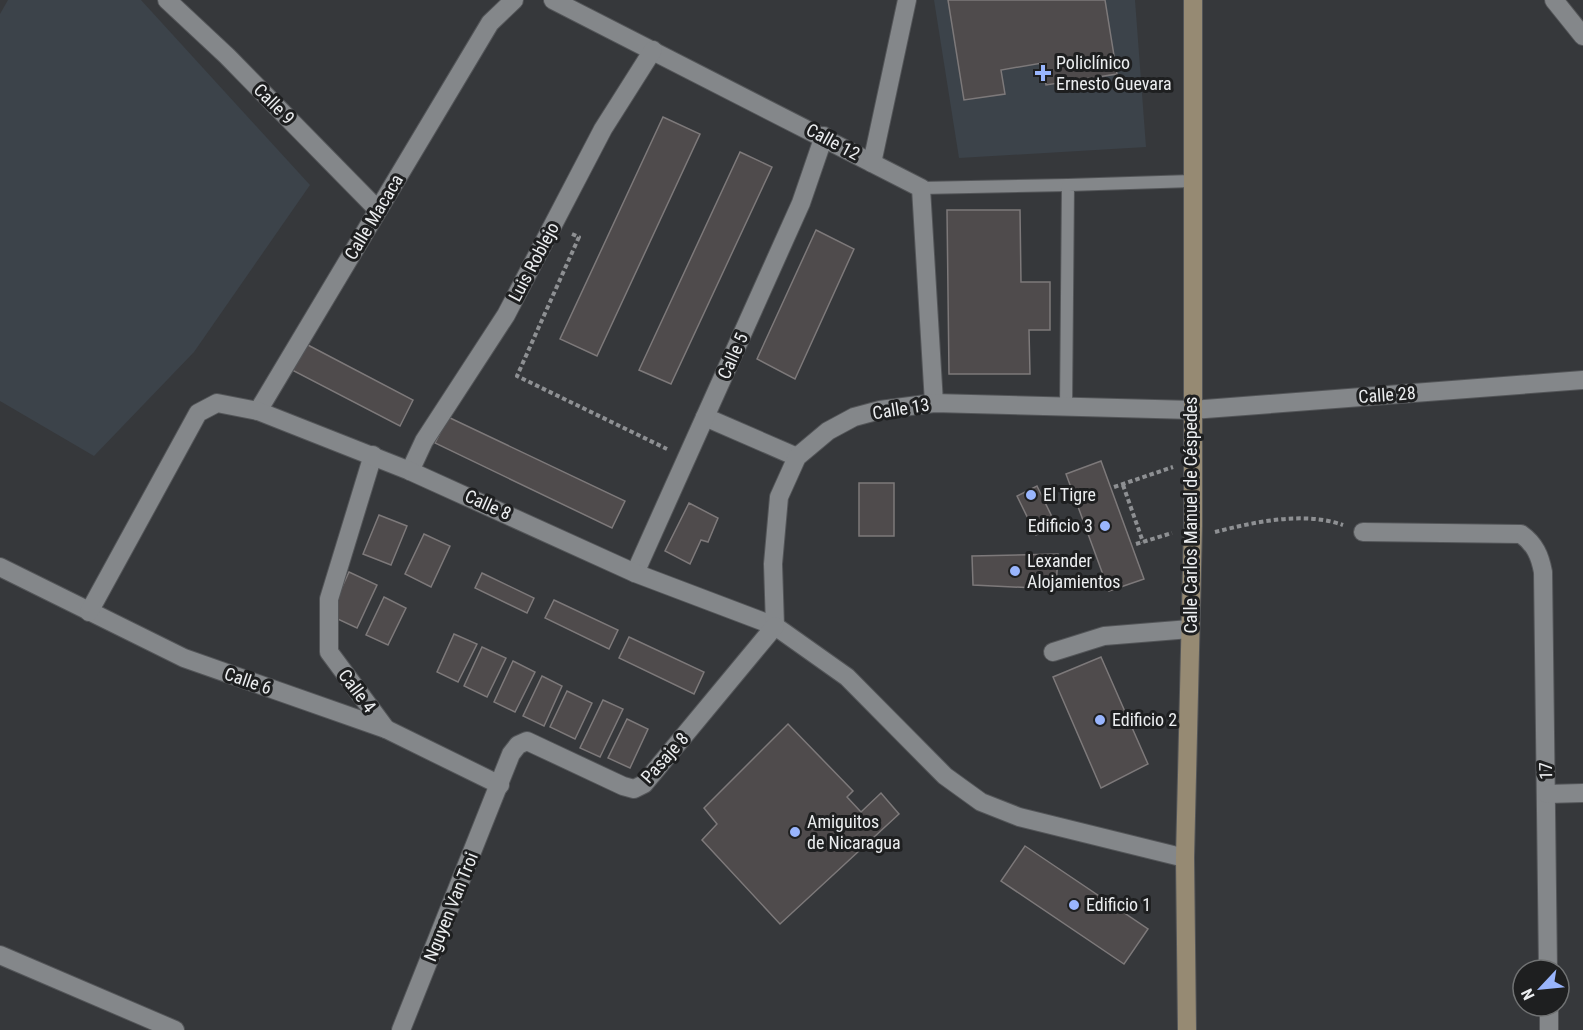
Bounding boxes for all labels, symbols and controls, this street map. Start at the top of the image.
place label: Policlínico Ernesto Guevara [1056,52,1172,94]
marker: Policlínico Ernesto Guevara [1034,64,1052,82]
street label: Calle 9 [250,79,299,128]
street label: Calle 12 [803,119,864,164]
street label: Calle Macaca [340,170,407,263]
street label: Luis Roblejo [504,219,563,305]
street label: Calle 5 [713,329,752,382]
street label: Calle 28 [1358,382,1416,407]
street label: Calle 13 [871,394,931,423]
street label: Calle Carlos Manuel de Céspedes [1180,396,1201,634]
place label: El Tigre [1043,484,1096,505]
street label: Calle 8 [462,485,515,524]
marker: El Tigre [1024,488,1038,502]
place label: Edificio 3 [1028,515,1093,536]
marker: Edificio 3 [1098,519,1112,533]
place label: Lexander Alojamientos [1027,550,1120,592]
marker: Lexander Alojamientos [1008,564,1022,578]
street label: Calle 6 [222,663,275,698]
street label: Calle 4 [334,665,380,716]
place label: Edificio 2 [1112,709,1177,730]
marker: Edificio 2 [1093,713,1107,727]
street label: Pasaje 8 [636,728,693,787]
street label: 17 [1535,762,1556,780]
place label: Amiguitos de Nicaragua [807,811,901,853]
marker: Amiguitos de Nicaragua [788,825,802,839]
street label: Nguyen Van Troi [419,849,482,964]
place label: Edificio 1 [1086,894,1151,915]
marker: Edificio 1 [1067,898,1081,912]
north arrow [1511,958,1571,1018]
text: N [1517,986,1539,1003]

